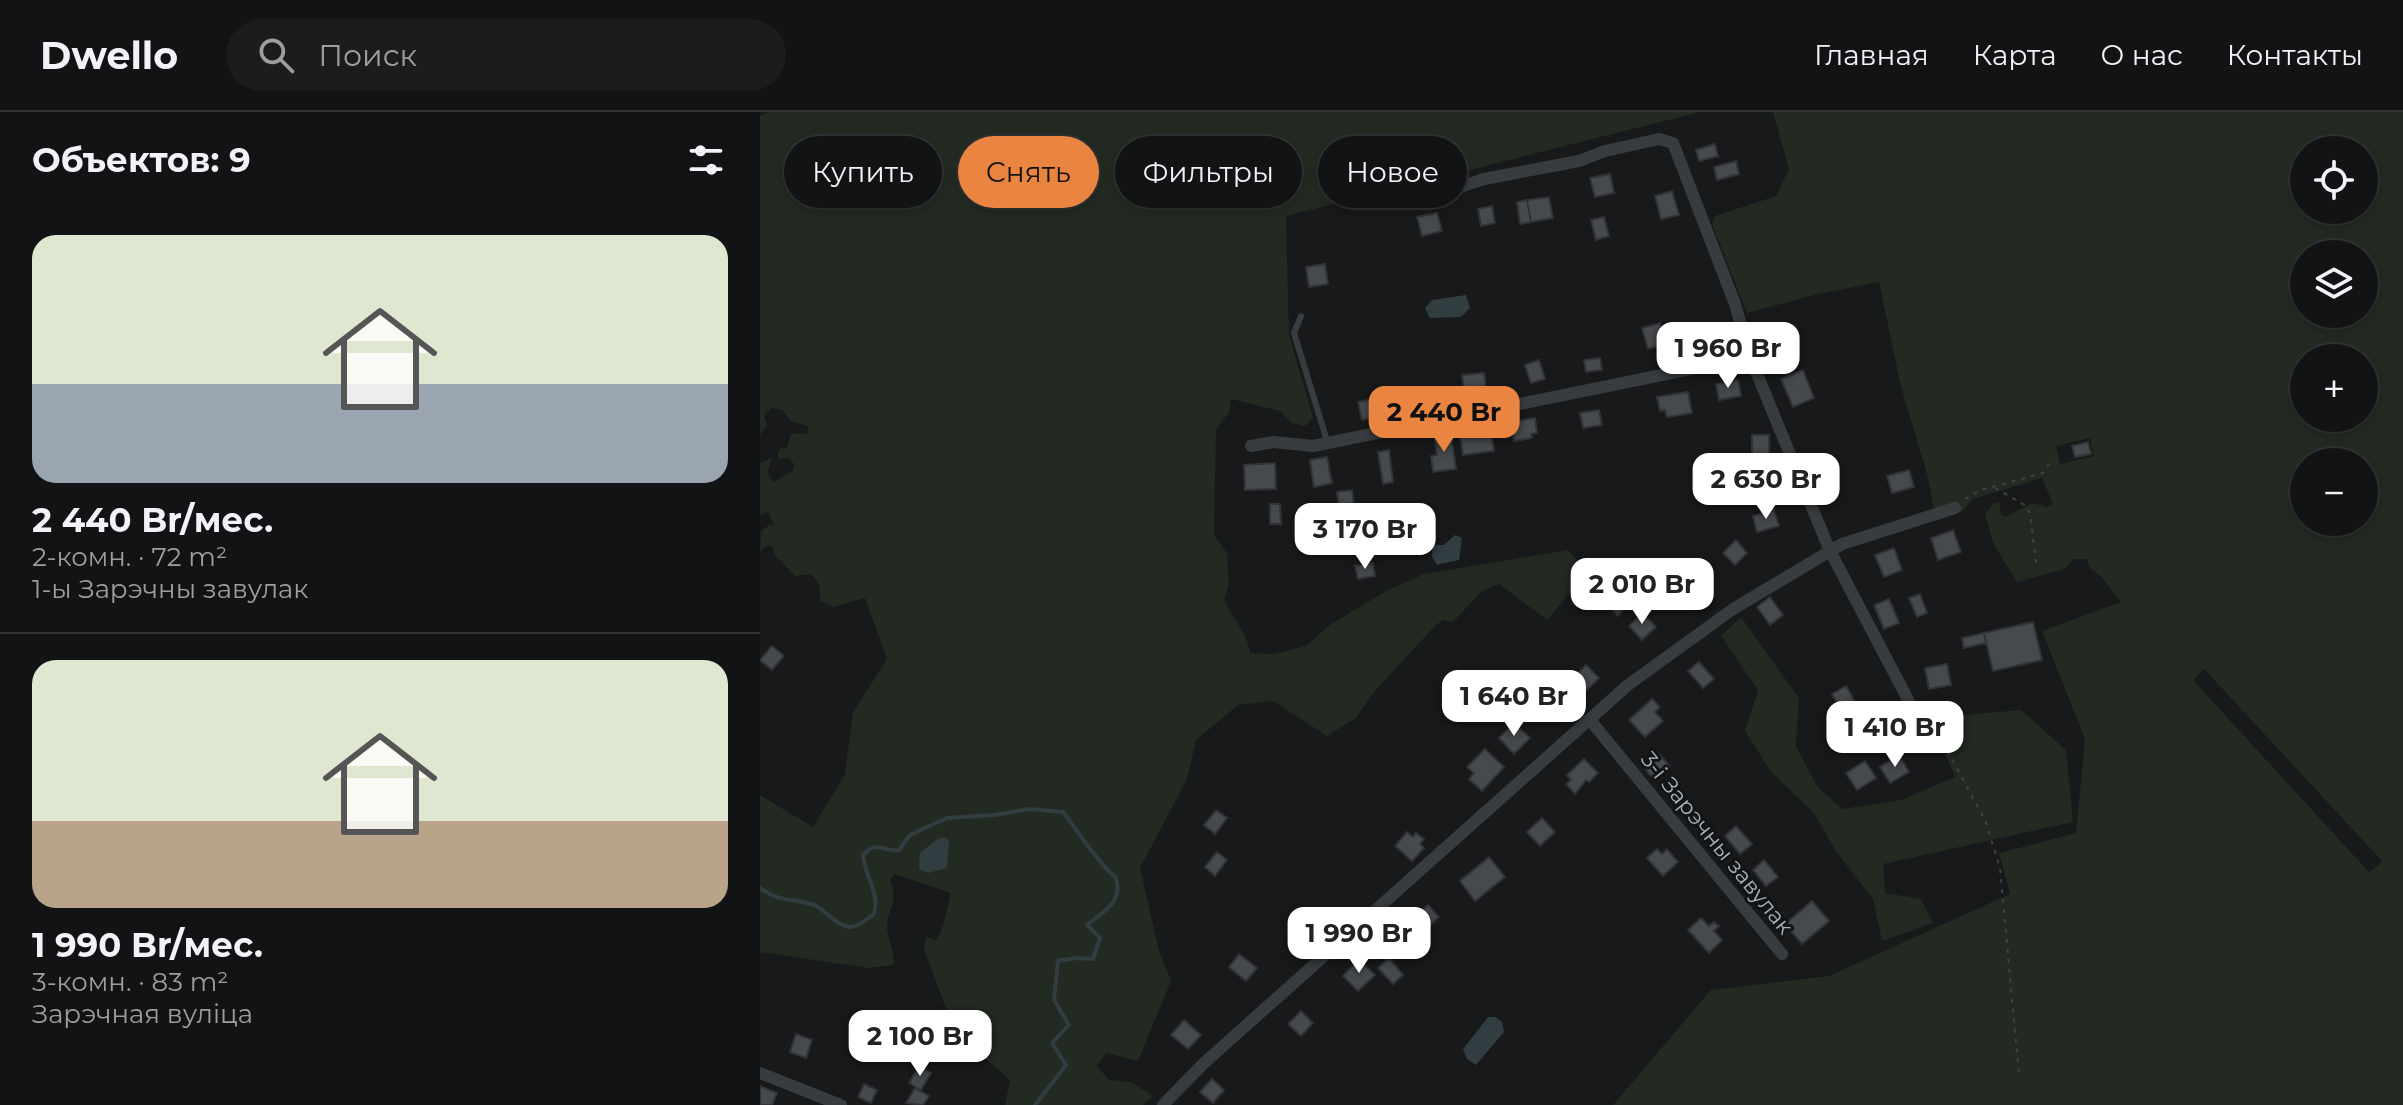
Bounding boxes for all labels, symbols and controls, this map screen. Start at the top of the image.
search box [226,19,786,91]
text: Dwello [40,32,178,79]
icon: search [254,33,298,77]
text: Поиск [318,37,417,74]
text: Главная [1814,38,1929,72]
text: Карта [1973,38,2057,72]
text: О нас [2101,38,2183,72]
text: Контакты [2227,38,2363,72]
chip: Купить [784,136,942,208]
chip: Снять [958,136,1099,208]
chip: Фильтры [1115,136,1302,208]
chip: Новое [1318,136,1467,208]
map controls [2290,136,2378,536]
button: locate [2290,136,2378,224]
icon: filters [684,138,728,182]
text: Объектов: 9 [32,139,251,181]
button: layers [2290,240,2378,328]
icon: home [308,287,452,431]
pin: 1 960 Br [1645,322,1811,390]
text: 1 960 Br [1675,332,1781,364]
button: + [2290,344,2378,432]
pin: 2 440 Br [1361,386,1527,454]
text: 2 440 Br [1387,396,1501,428]
button: − [2290,448,2378,536]
pin: 2 630 Br [1683,453,1849,521]
text: 2 630 Br [1711,463,1821,495]
text: 2 440 Br/мес. [32,499,273,541]
pin: 3 170 Br [1282,503,1448,571]
text: 3 170 Br [1313,513,1417,545]
text: 2-комн. · 72 m² [32,541,227,573]
pin: 2 010 Br [1559,558,1725,626]
text: 2 010 Br [1589,568,1695,600]
text: 1-ы Зарэчны завулак [32,573,308,605]
pin: 1 640 Br [1431,670,1597,738]
text: 1 640 Br [1460,680,1568,712]
pin: 1 410 Br [1812,701,1978,769]
text: 1 410 Br [1844,711,1946,743]
icon: home [308,712,452,856]
street label: 3-і Зарэчны завулак [1635,746,1799,940]
pin: 1 990 Br [1276,907,1442,975]
text: 1 990 Br [1306,917,1412,949]
text: 1 990 Br/мес. [32,924,263,966]
text: 3-комн. · 83 m² [32,966,228,998]
text: Зарэчная вуліца [32,998,253,1030]
pin: 2 100 Br [837,1010,1003,1078]
text: 2 100 Br [867,1020,973,1052]

